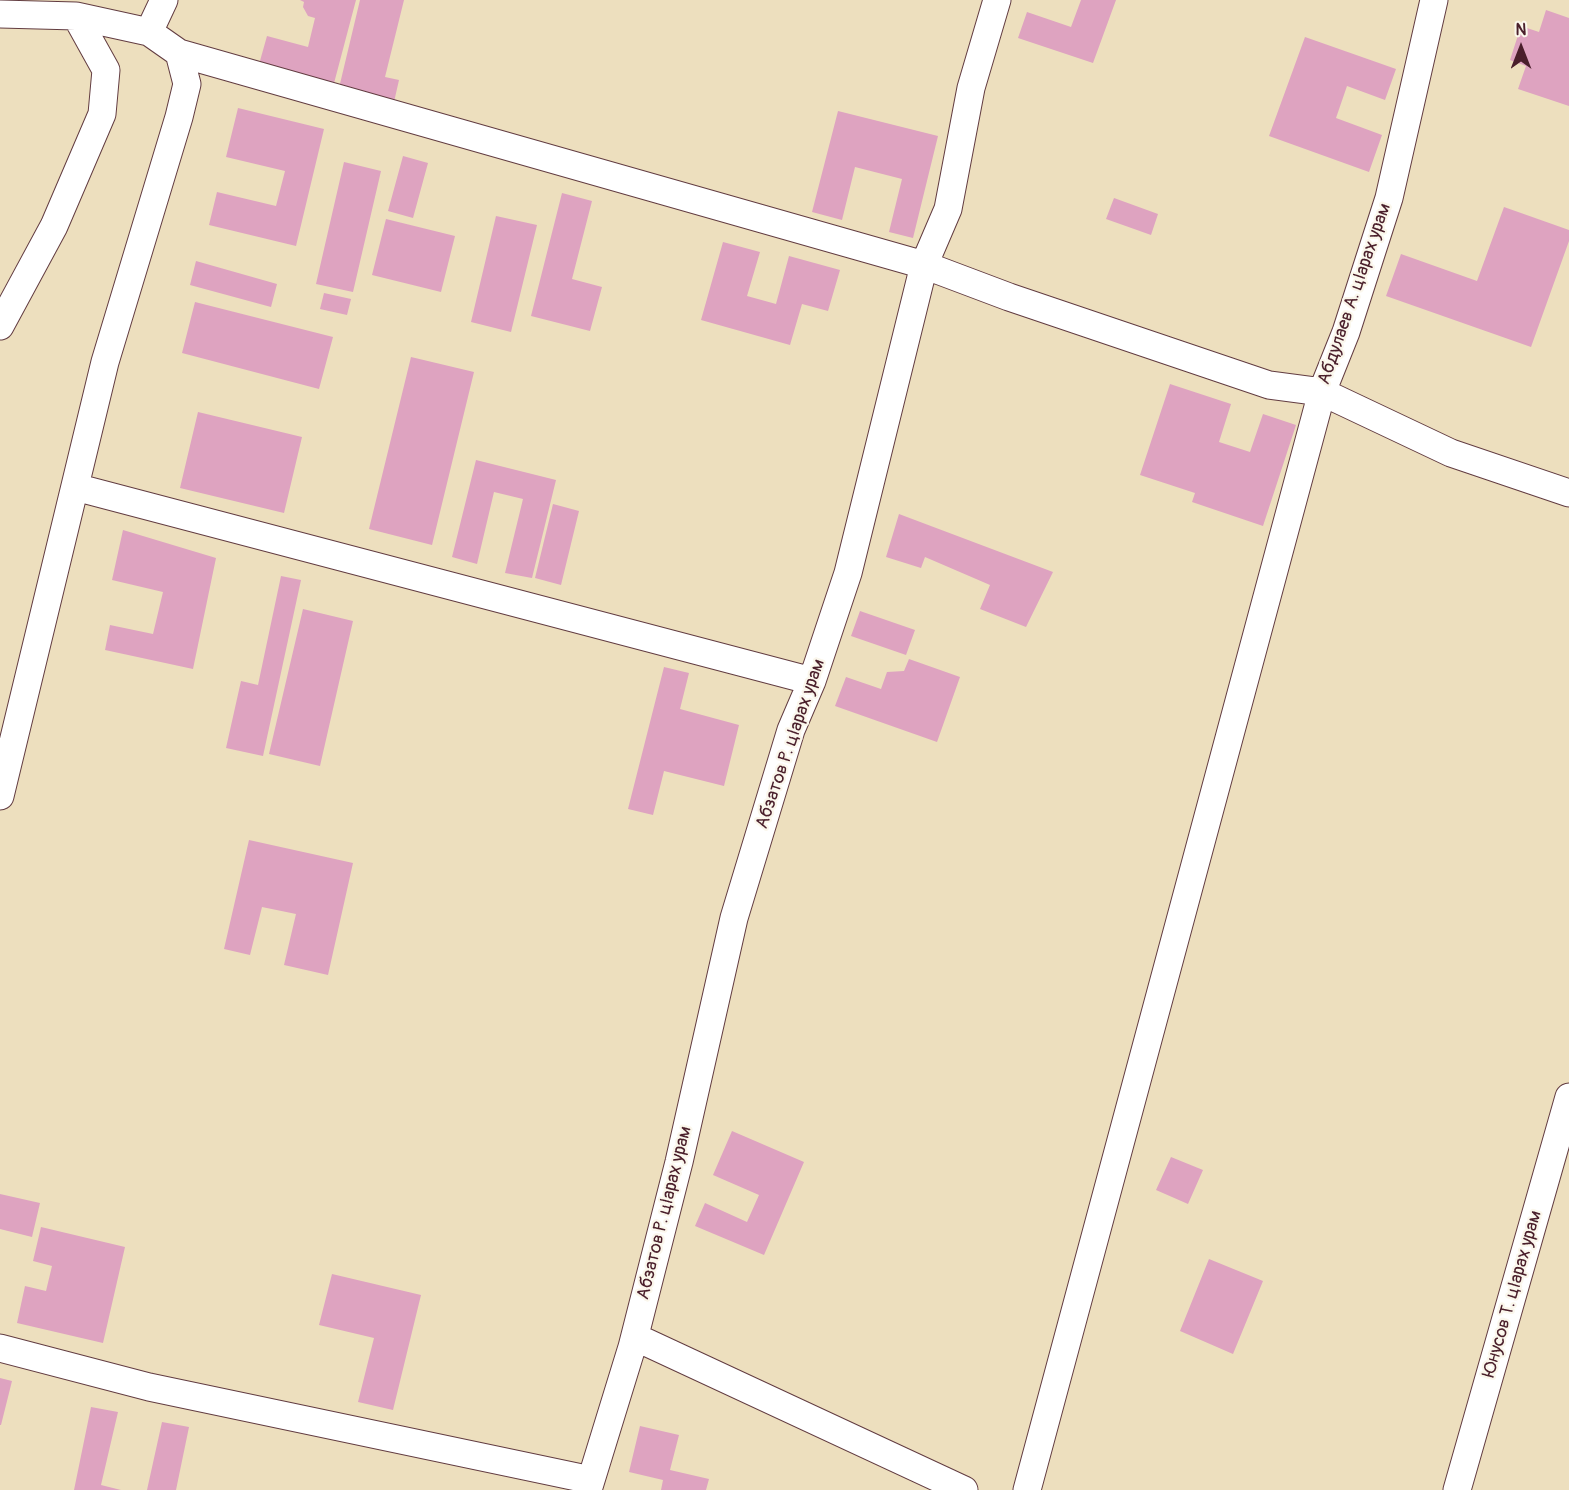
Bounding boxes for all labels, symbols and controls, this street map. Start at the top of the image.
north arrow [1491,18,1551,78]
text: N [1516,20,1526,40]
street label: Абдулаев А. цIарах урам [1314,200,1396,388]
street label: Абзатов Р. цIарах урам [752,656,830,832]
street label: Абзатов Р. цIарах урам [633,1124,697,1302]
street label: Юнусов Т. цIарах урам [1479,1208,1547,1380]

